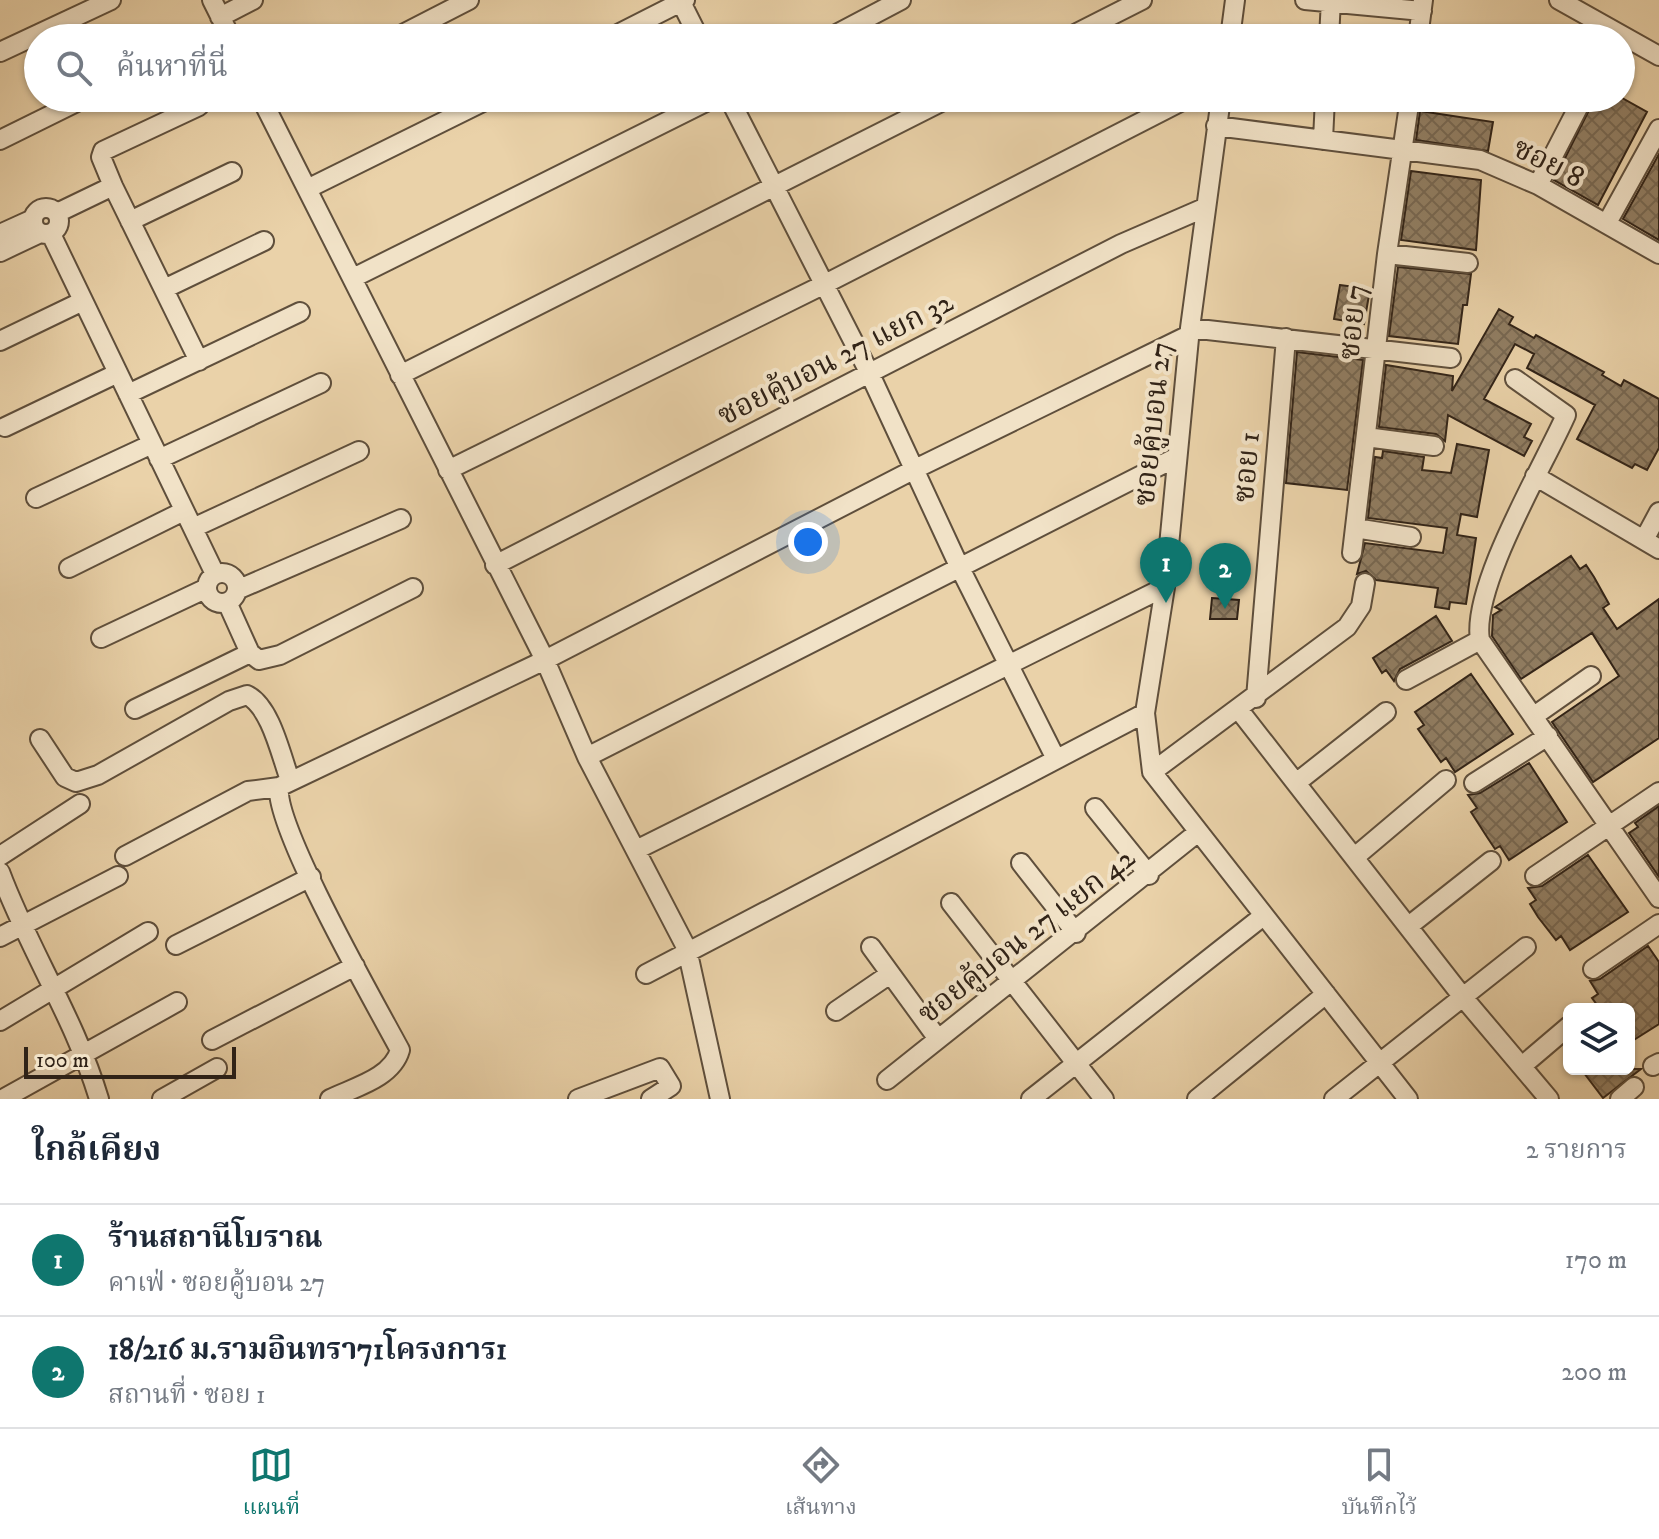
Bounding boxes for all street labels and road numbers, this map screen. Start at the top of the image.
street label: ซอย 8 [1506,130,1590,197]
street label: ซอย 7 [1331,283,1376,362]
street label: ซอยคู้บอน 27 แยก 32 [712,284,960,435]
street label: ซอยคู้บอน 27 [1126,340,1181,508]
street label: ซอย 1 [1226,430,1269,504]
street label: ซอยคู้บอน 27 แยก 42 [911,840,1143,1032]

